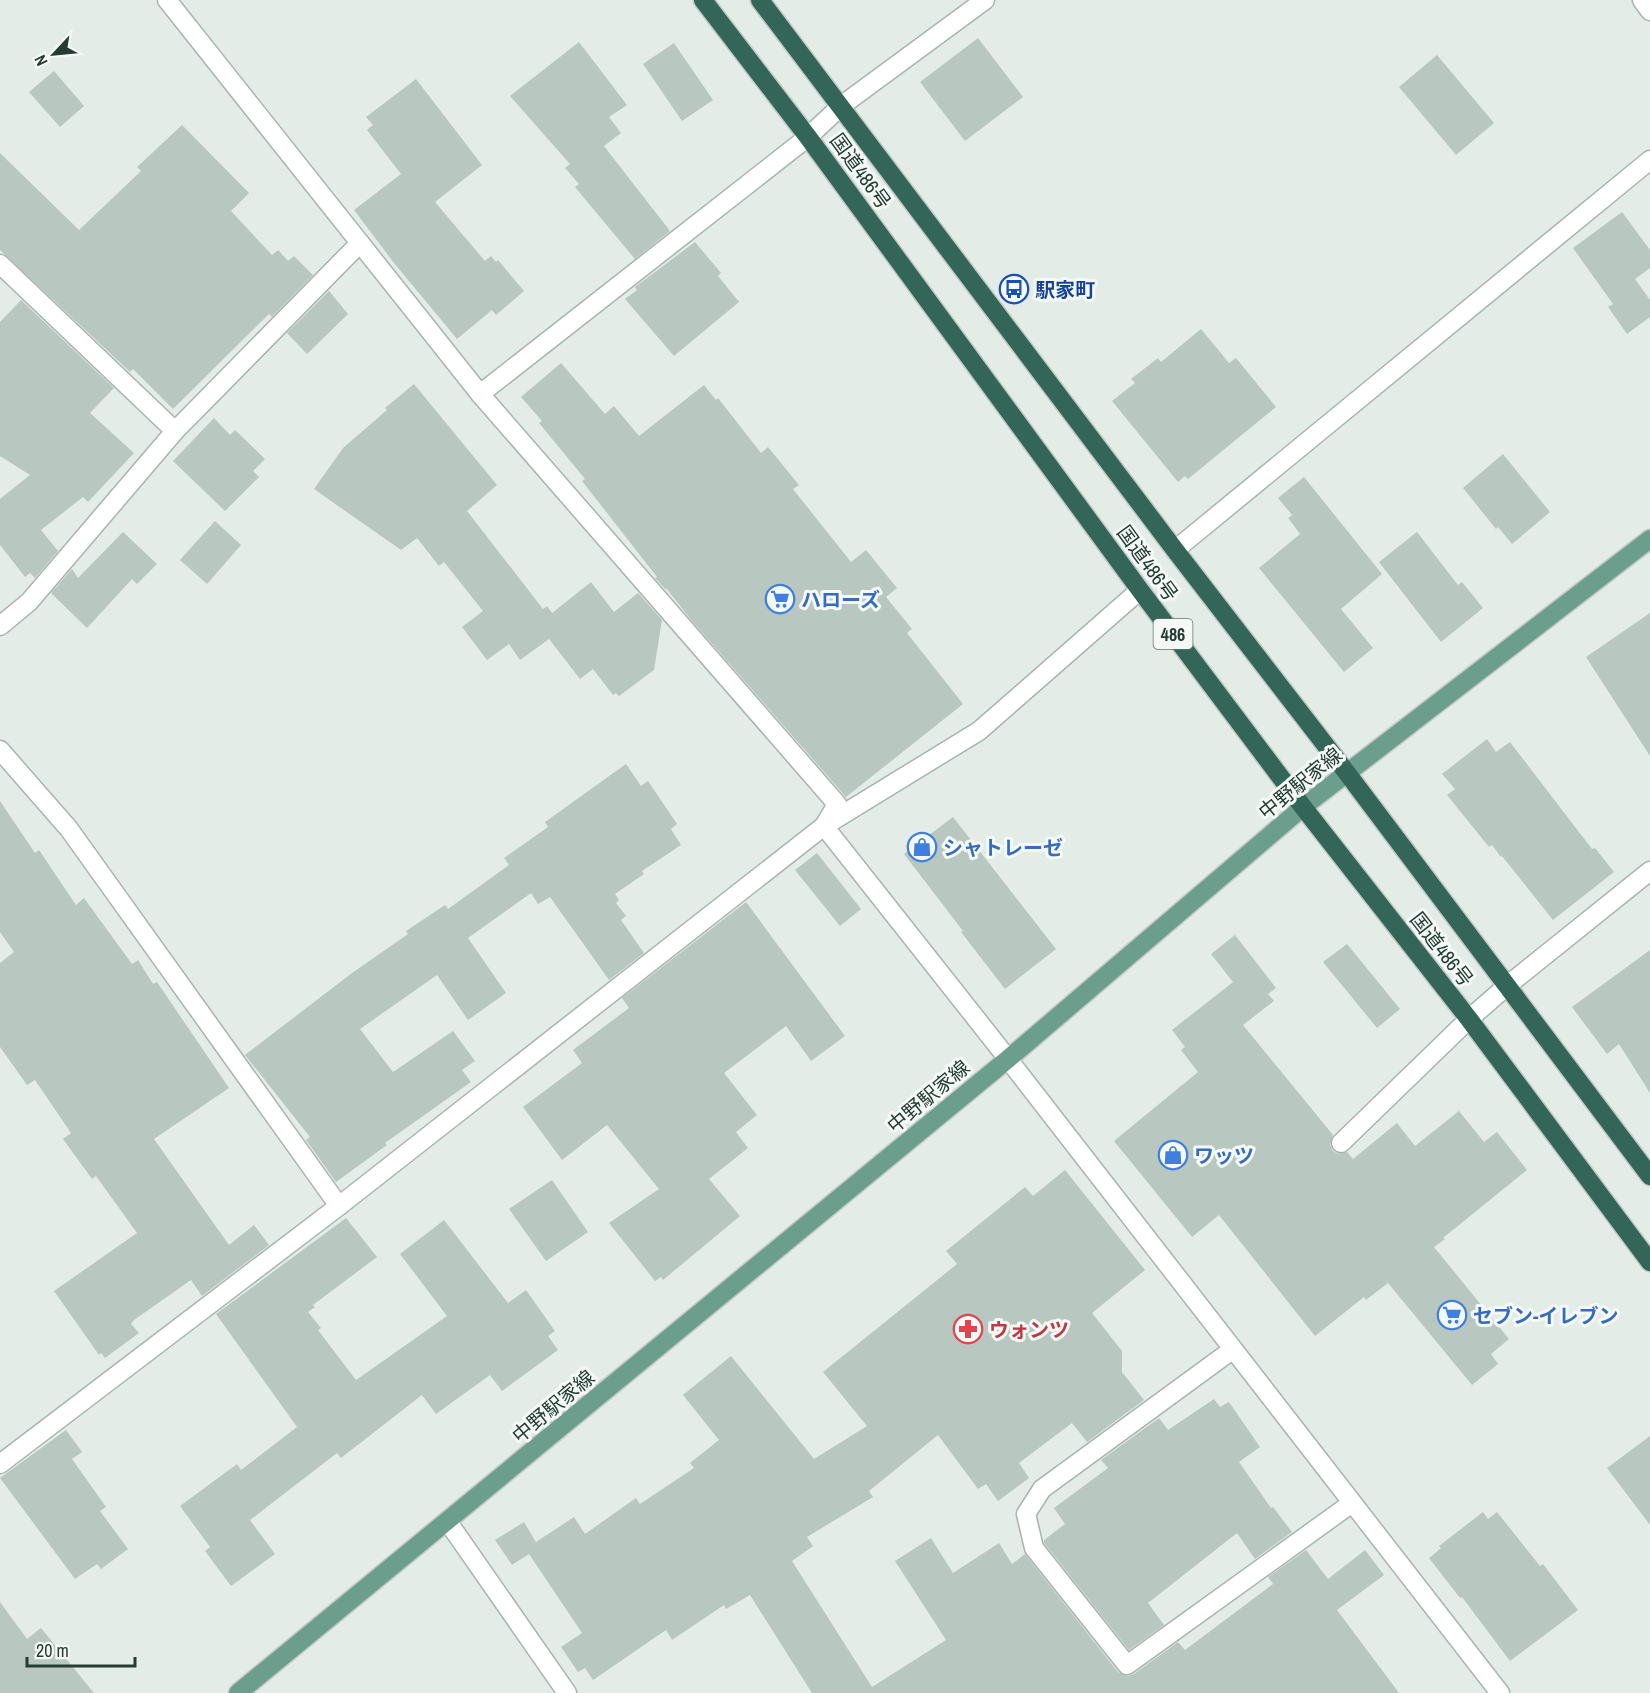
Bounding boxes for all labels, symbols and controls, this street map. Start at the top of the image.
north arrow [24,24,84,84]
text: N [29,51,52,70]
street label: 国道486号 [824,128,898,214]
bus stop icon: 駅家町 [998,273,1030,305]
place label: 駅家町 [1035,276,1095,303]
street label: 国道486号 [1111,520,1185,606]
supermarket icon: ハローズ [764,583,796,615]
place label: ハローズ [801,586,880,613]
road number: 486 [1154,619,1192,649]
street label: 中野駅家線 [1253,741,1347,825]
shop icon: シャトレーゼ [906,831,938,863]
place label: シャトレーゼ [943,834,1063,861]
street label: 国道486号 [1404,906,1480,992]
street label: 中野駅家線 [881,1054,975,1138]
shop icon: ワッツ [1157,1139,1189,1171]
place label: ワッツ [1194,1142,1254,1169]
supermarket icon: セブン-イレブン [1436,1299,1468,1331]
place label: セブン-イレブン [1473,1302,1618,1329]
pharmacy icon: ウォンツ [952,1313,984,1345]
place label: ウォンツ [989,1316,1069,1343]
street label: 中野駅家線 [506,1364,600,1448]
scale bar [27,1630,135,1668]
text: 20 m [36,1638,69,1663]

